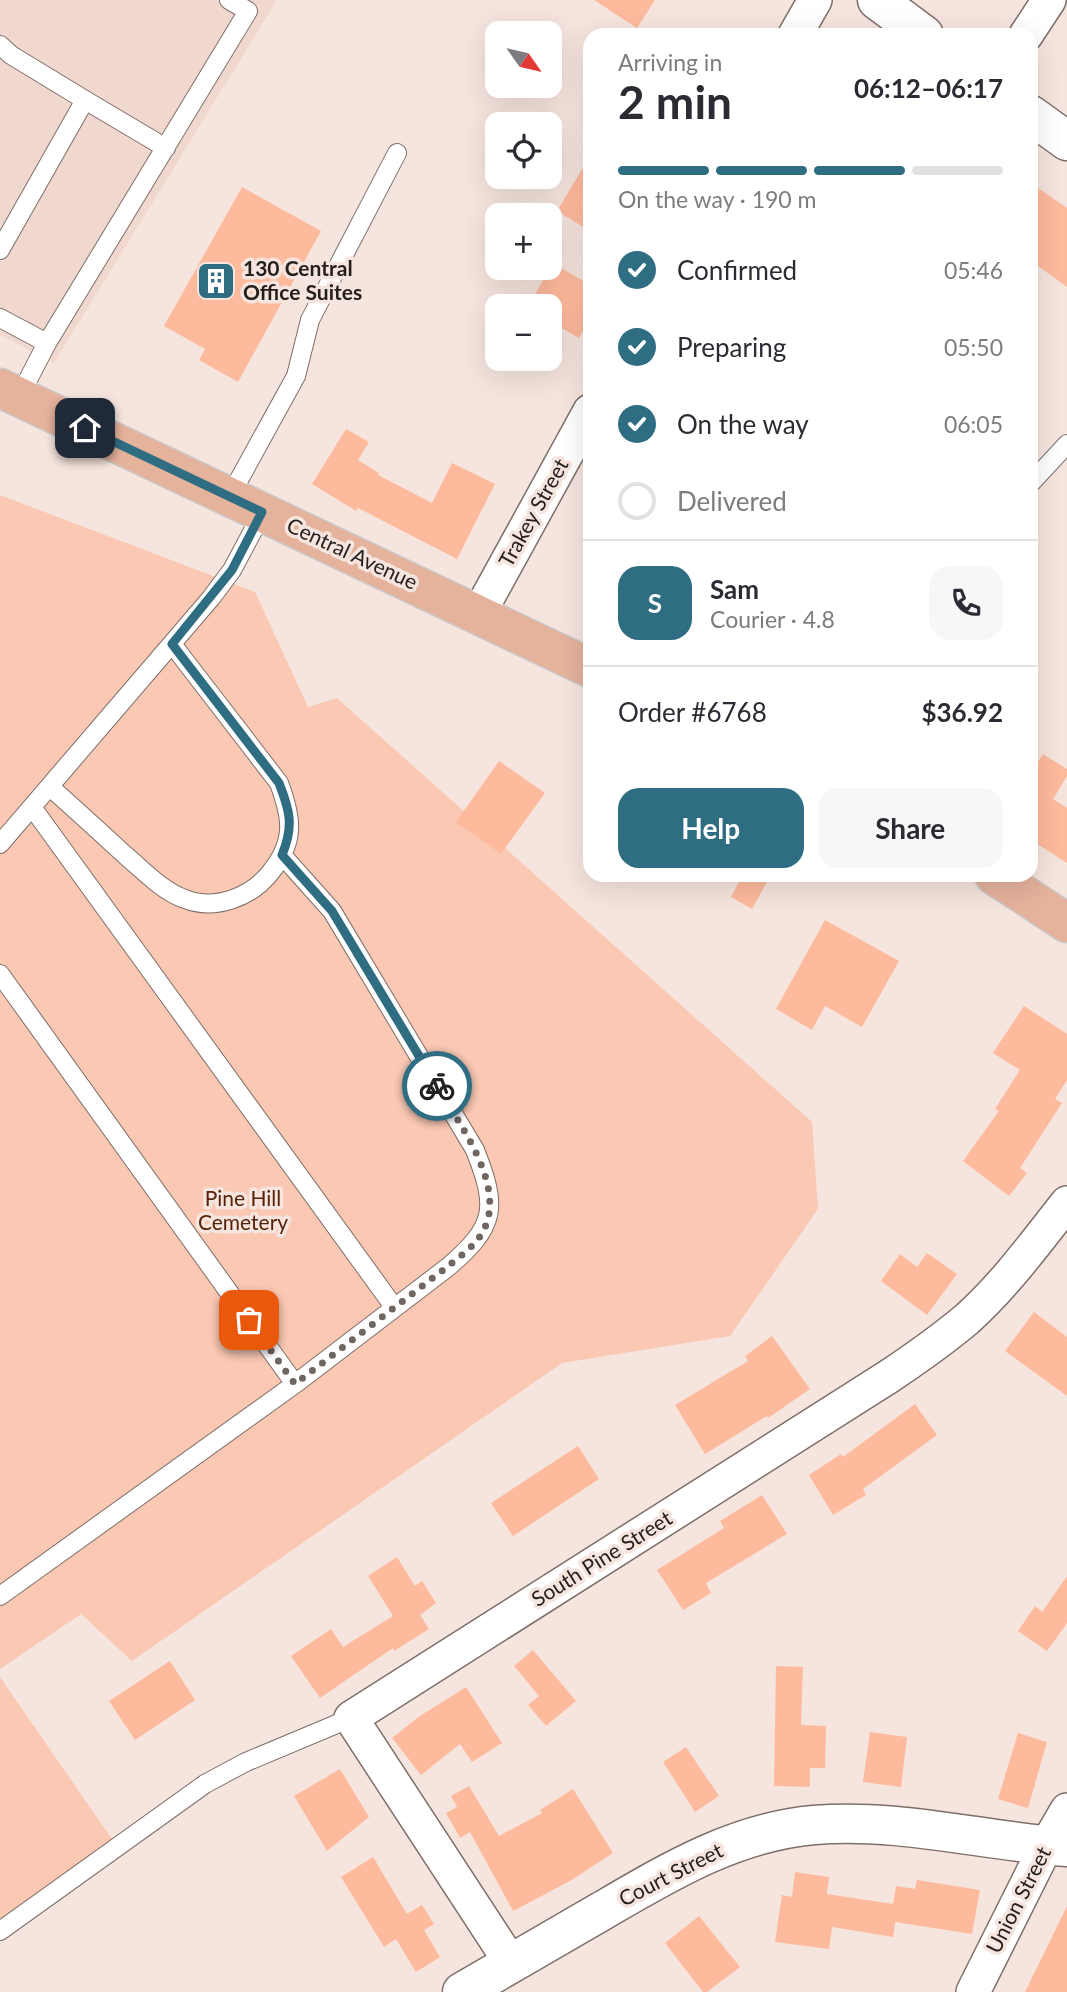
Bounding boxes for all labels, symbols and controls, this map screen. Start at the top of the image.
north arrow [485,21,562,98]
map controls [485,21,562,371]
text: Arriving in [618,48,722,76]
text: 06:12–06:17 [854,72,1003,104]
text: 2 min [618,74,732,129]
button: locate [485,112,562,189]
text: On the way · 190 m [618,185,817,213]
button: + [485,203,562,280]
icon: check [618,251,656,289]
text: Confirmed [677,254,797,286]
place label: 130 Central Office Suites [243,255,362,304]
text: 05:46 [944,256,1003,284]
building icon: 130 Central Office Suites [195,260,237,302]
button: − [485,294,562,371]
icon: check [618,328,656,366]
text: Preparing [677,331,786,363]
text: 05:50 [944,333,1003,361]
pin [55,398,115,458]
icon: check [618,405,656,443]
text: On the way [677,408,809,440]
icon: home [66,409,104,447]
text: 06:05 [944,410,1003,438]
street label: Trakey Street [493,453,573,571]
text: Delivered [677,485,787,517]
street label: Central Avenue [283,512,422,594]
button: phone [929,566,1003,640]
text: Sam [710,573,759,605]
text: S [648,587,662,619]
text: Courier · 4.8 [710,605,835,633]
text: Order #6768 [618,696,767,728]
text: $36.92 [921,696,1003,728]
button: Help [618,788,804,868]
button: Share [818,788,1003,868]
courier [402,1051,472,1121]
icon: bike [418,1067,456,1105]
park label: Pine Hill Cemetery [198,1185,288,1234]
pin [219,1290,279,1350]
icon: bag [230,1301,268,1339]
street label: South Pine Street [526,1504,676,1611]
street label: Court Street [614,1837,727,1911]
street label: Union Street [980,1841,1055,1957]

